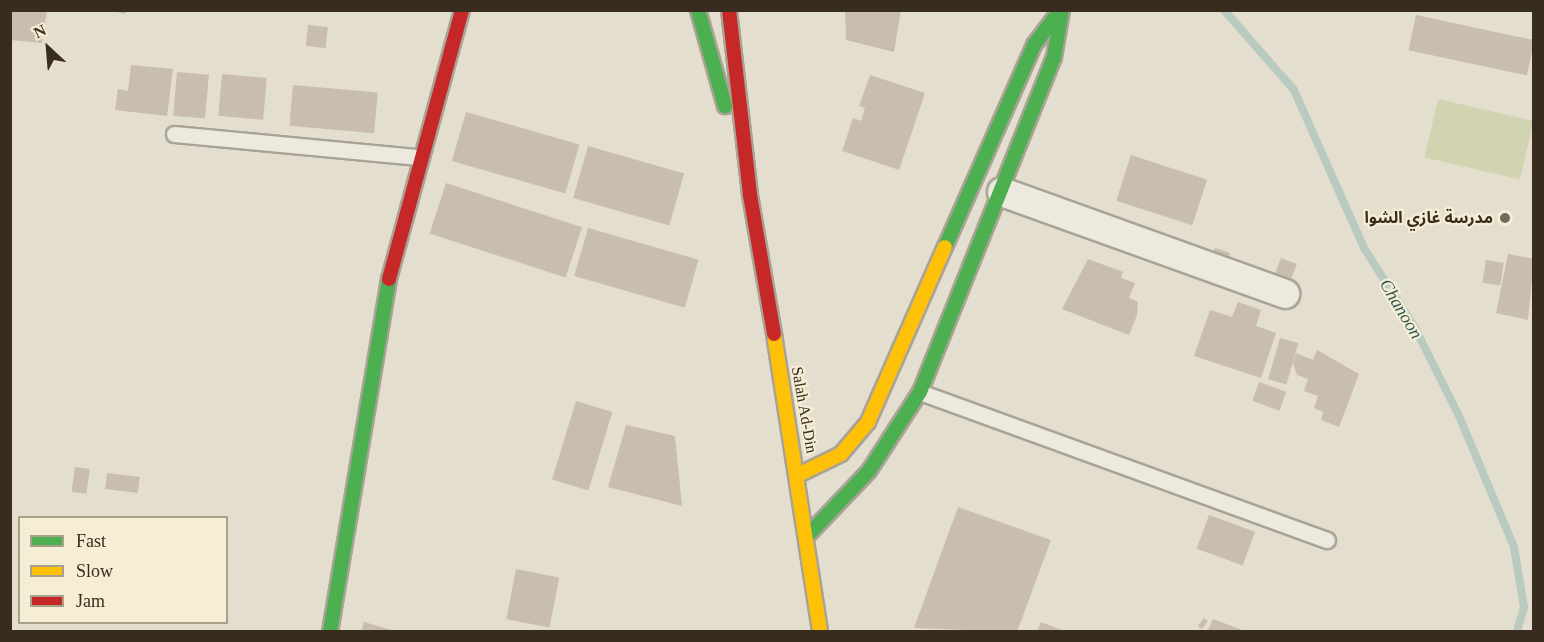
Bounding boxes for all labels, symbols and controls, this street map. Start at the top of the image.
north arrow [18,18,78,78]
text: N [31,21,49,42]
place label: مدرسة غازي الشوا [1365,208,1493,228]
marker: مدرسة غازي الشوا [1498,211,1512,225]
water label: Chanoon [1375,275,1427,343]
street label: Salah Ad-Din [787,365,821,455]
legend [18,516,228,624]
text: Fast [76,531,106,551]
text: Slow [76,561,113,581]
text: Jam [76,591,105,611]

